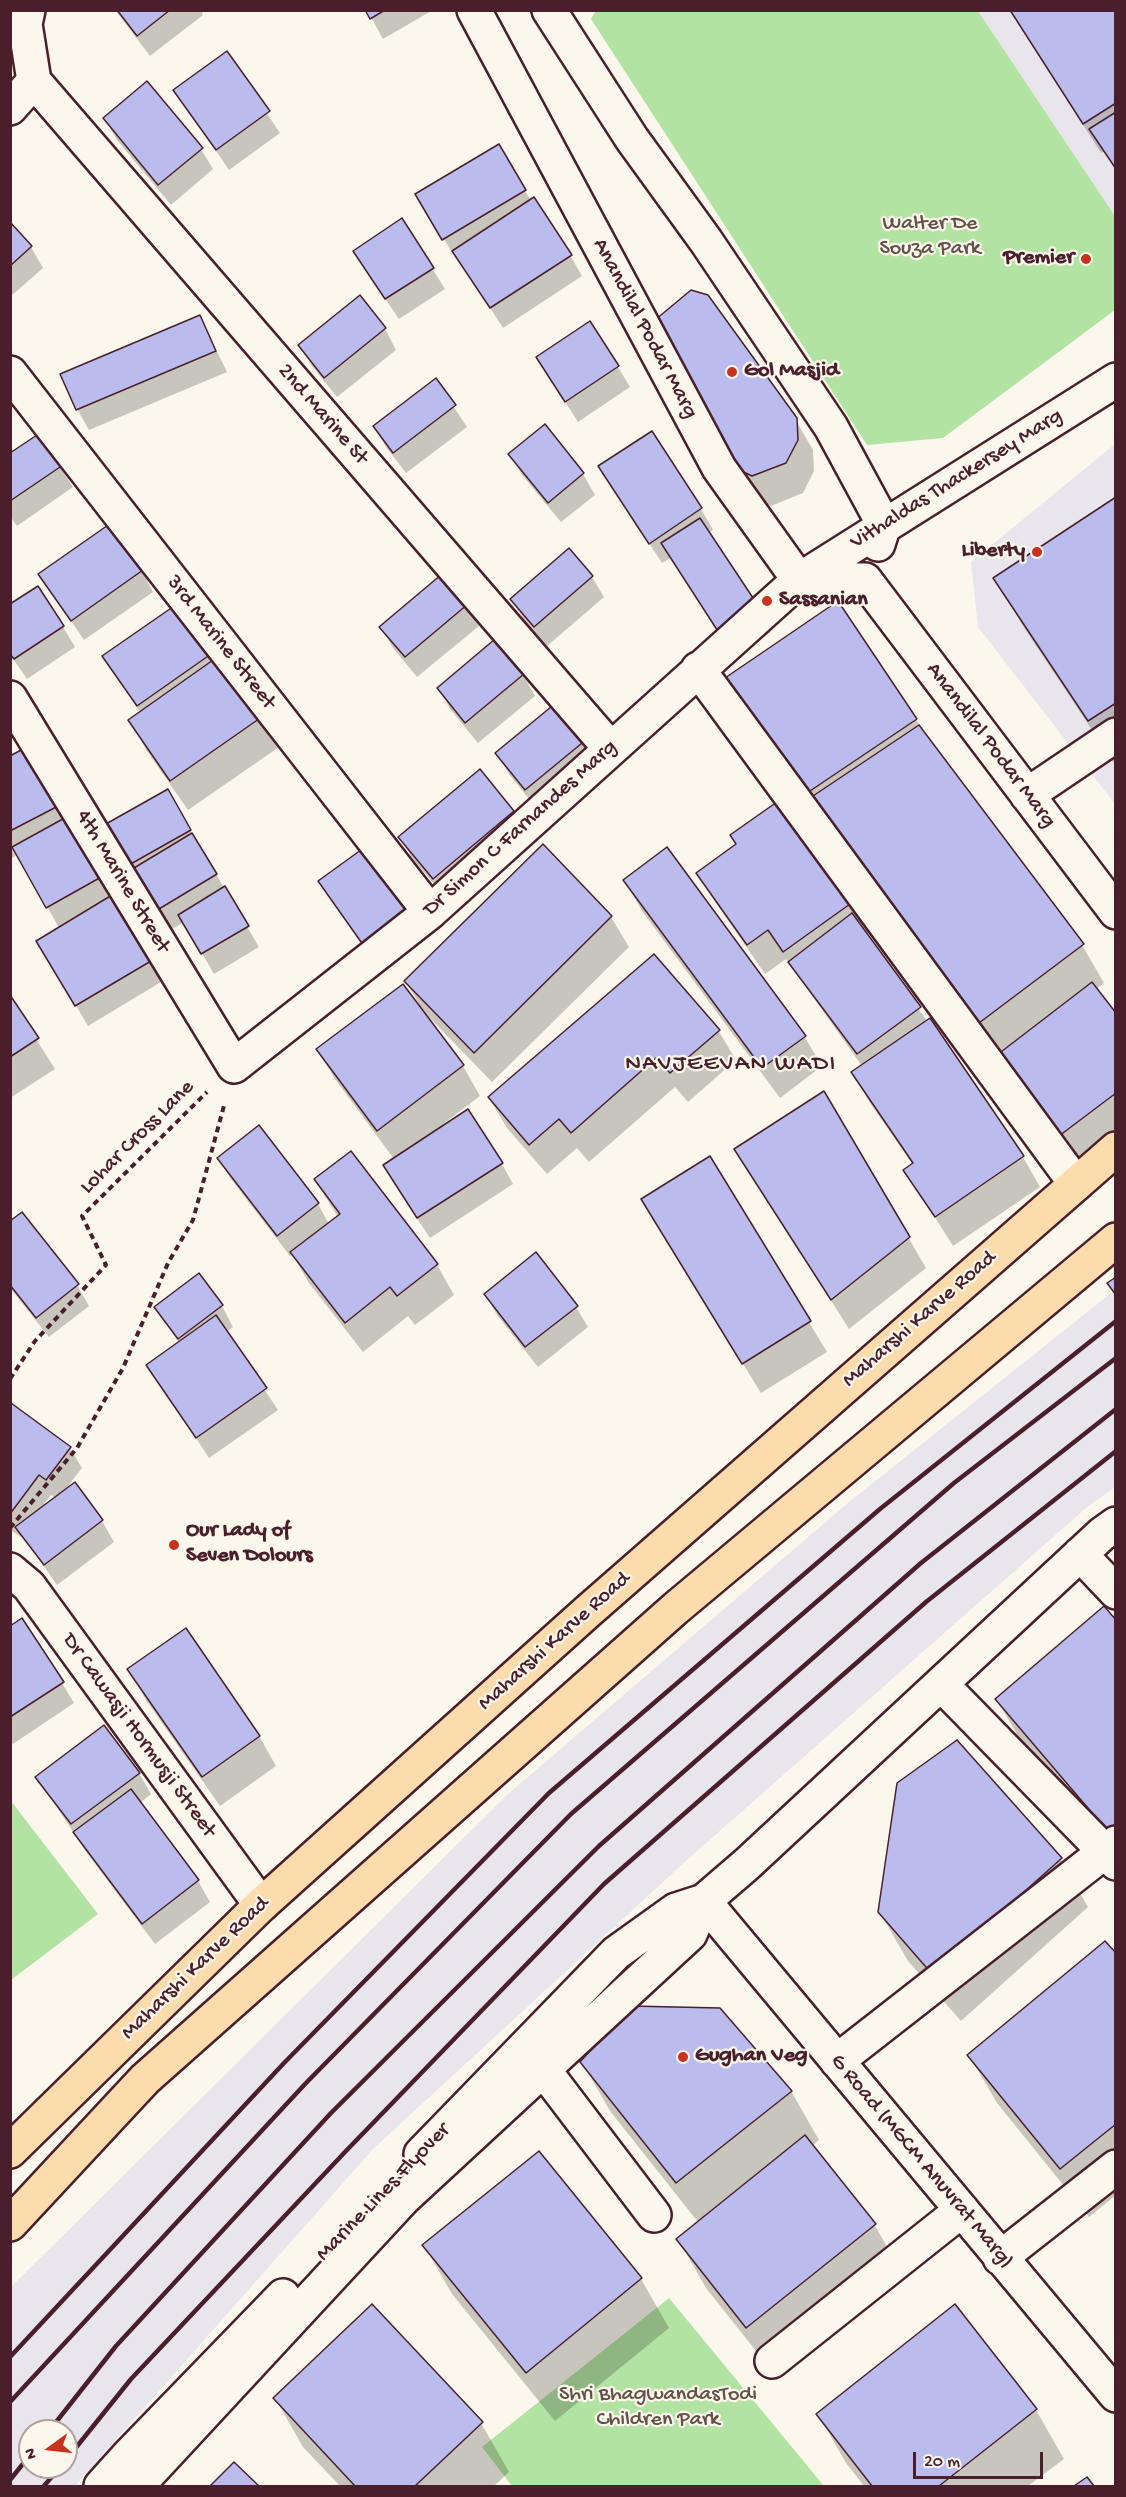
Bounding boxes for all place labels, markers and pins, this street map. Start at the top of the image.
place label: Premier [1003,246,1074,272]
marker: Premier [1079,252,1093,266]
place label: Gol Masjid [744,359,839,385]
marker: Gol Masjid [725,365,739,379]
place label: Liberty [962,539,1025,565]
marker: Liberty [1030,545,1044,559]
place label: Sassanian [779,588,868,614]
marker: Sassanian [760,594,774,608]
place label: Our Lady of Seven Dolours [186,1519,313,1570]
marker: Our Lady of Seven Dolours [167,1538,181,1552]
place label: Gughan Veg [695,2044,808,2070]
marker: Gughan Veg [676,2050,690,2064]

